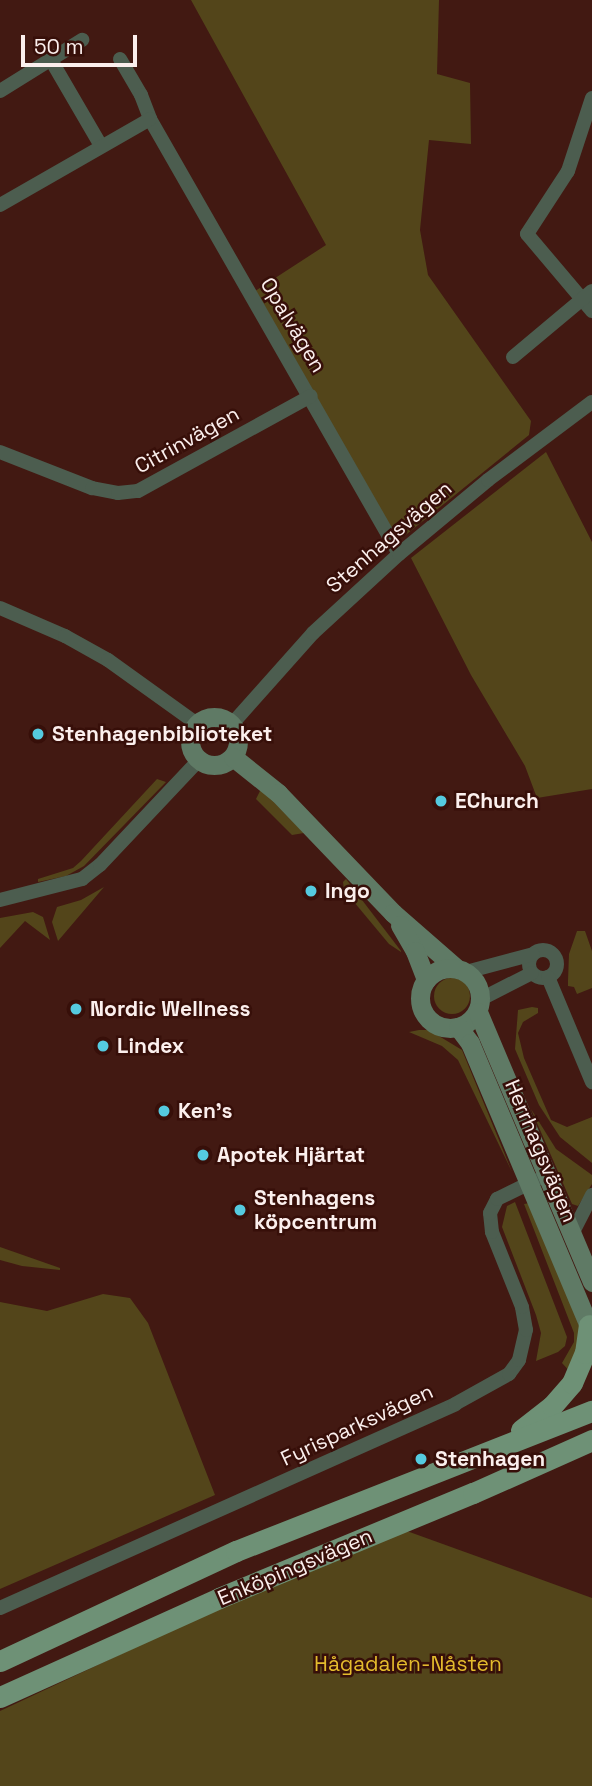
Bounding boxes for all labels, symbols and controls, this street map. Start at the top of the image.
scale bar [24,21,140,65]
text: 50 m [34,33,84,60]
street label: Opalvägen [255,273,331,377]
street label: Citrinvägen [130,401,244,479]
street label: Stenhagsvägen [321,476,457,598]
place label: Stenhagenbiblioteket [52,721,272,747]
marker: Stenhagenbiblioteket [30,726,46,742]
place label: EChurch [455,788,539,814]
marker: EChurch [433,793,449,809]
place label: Ingo [325,878,370,904]
marker: Ingo [303,883,319,899]
place label: Nordic Wellness [90,996,251,1022]
marker: Nordic Wellness [68,1001,84,1017]
place label: Lindex [117,1033,184,1059]
marker: Lindex [95,1038,111,1054]
street label: Herrhagsvägen [500,1076,582,1226]
place label: Ken's [178,1098,232,1124]
marker: Ken's [156,1103,172,1119]
place label: Apotek Hjärtat [217,1142,365,1168]
marker: Apotek Hjärtat [195,1147,211,1163]
place label: Stenhagens köpcentrum [254,1185,377,1235]
marker: Stenhagens köpcentrum [232,1202,248,1218]
street label: Fyrisparksvägen [277,1379,437,1471]
place label: Stenhagen [435,1446,545,1472]
marker: Stenhagen [413,1451,429,1467]
street label: Enköpingsvägen [214,1523,376,1611]
park label: Hågadalen-Nåsten [314,1651,502,1677]

